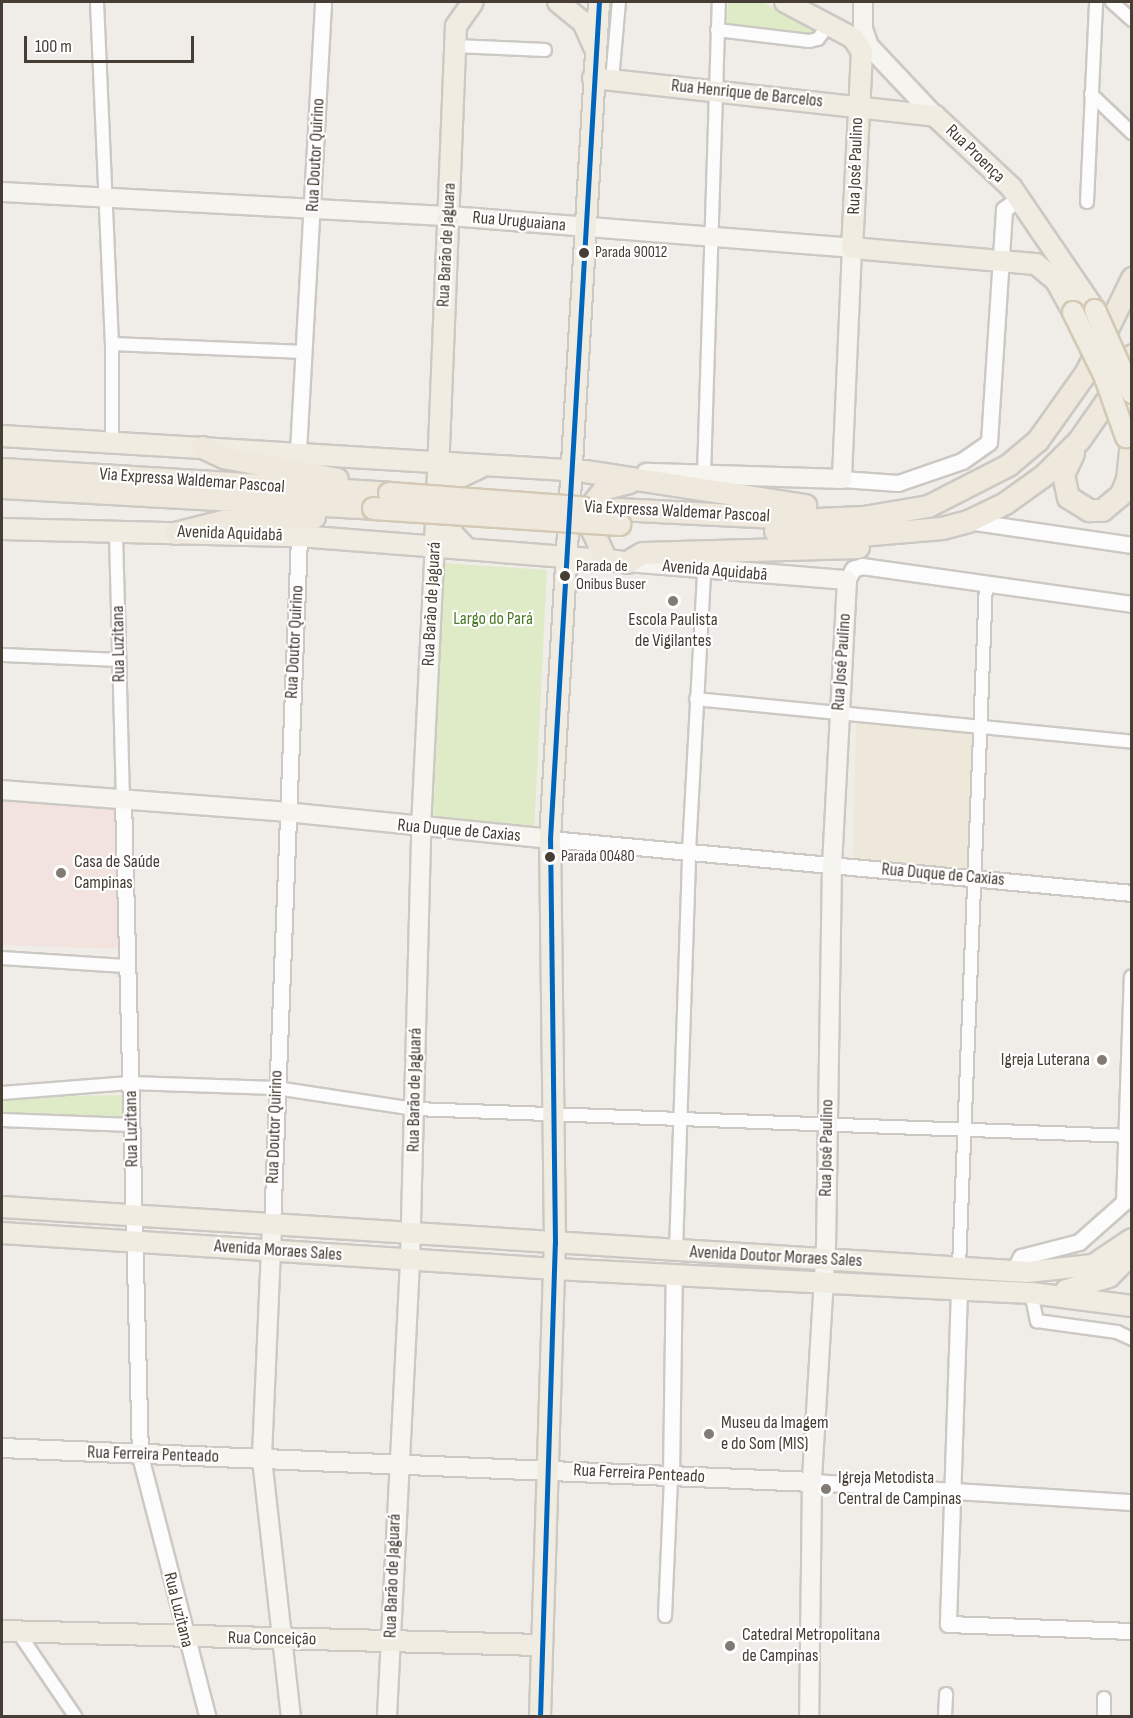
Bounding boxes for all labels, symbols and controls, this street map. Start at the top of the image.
scale bar [27,24,196,62]
text: 100 m [35,36,72,57]
street label: Rua Henrique de Barcelos [670,75,824,113]
street label: Rua Doutor Quirino [302,98,330,212]
street label: Rua José Paulino [844,117,868,215]
street label: Rua Proença [941,120,1009,188]
street label: Rua Barão de Jaguara [433,182,461,308]
street label: Rua Uruguaiana [471,207,567,237]
place label: Parada 90012 [595,243,667,263]
marker: Parada 90012 [578,247,590,259]
street label: Via Expressa Waldemar Pascoal [99,464,285,498]
street label: Via Expressa Waldemar Pascoal [584,496,770,528]
street label: Avenida Aquidabã [177,521,283,547]
street label: Rua Barão de Jaguará [418,541,446,667]
street label: Avenida Aquidabã [662,556,768,586]
place label: Parada de Onibus Buser [576,557,646,595]
marker: Parada de Onibus Buser [559,570,571,582]
street label: Rua Doutor Quirino [281,585,309,699]
marker: Escola Paulista de Vigilantes [666,594,680,608]
street label: Rua Luzitana [108,606,130,682]
park label: Largo do Pará [453,608,533,630]
place label: Escola Paulista de Vigilantes [628,610,718,652]
street label: Rua José Paulino [828,613,856,711]
street label: Rua Duque de Caxias [397,815,521,847]
place label: Parada 00480 [561,847,635,867]
marker: Parada 00480 [544,851,556,863]
place label: Casa de Saúde Campinas [74,852,160,894]
street label: Rua Duque de Caxias [881,859,1005,891]
marker: Casa de Saúde Campinas [52,864,70,882]
street label: Rua Barão de Jaguará [403,1028,427,1152]
place label: Igreja Luterana [1001,1049,1090,1071]
marker: Igreja Luterana [1095,1053,1109,1067]
street label: Rua Doutor Quirino [262,1070,288,1184]
street label: Rua Luzitana [121,1091,143,1167]
street label: Rua José Paulino [815,1099,839,1197]
street label: Avenida Moraes Sales [213,1236,343,1266]
street label: Avenida Doutor Moraes Sales [689,1242,863,1272]
place label: Museu da Imagem e do Som (MIS) [721,1413,829,1456]
marker: Museu da Imagem e do Som (MIS) [702,1427,716,1441]
street label: Rua Ferreira Penteado [87,1442,219,1468]
street label: Rua Ferreira Penteado [573,1460,705,1488]
place label: Igreja Metodista Central de Campinas [838,1468,962,1510]
marker: Igreja Metodista Central de Campinas [819,1482,833,1496]
street label: Rua Barão de Jaguará [380,1513,406,1639]
street label: Rua Luzitana [158,1570,198,1650]
place label: Catedral Metropolitana de Campinas [742,1625,880,1668]
street label: Rua Conceição [228,1627,316,1651]
marker: Catedral Metropolitana de Campinas [723,1639,737,1653]

